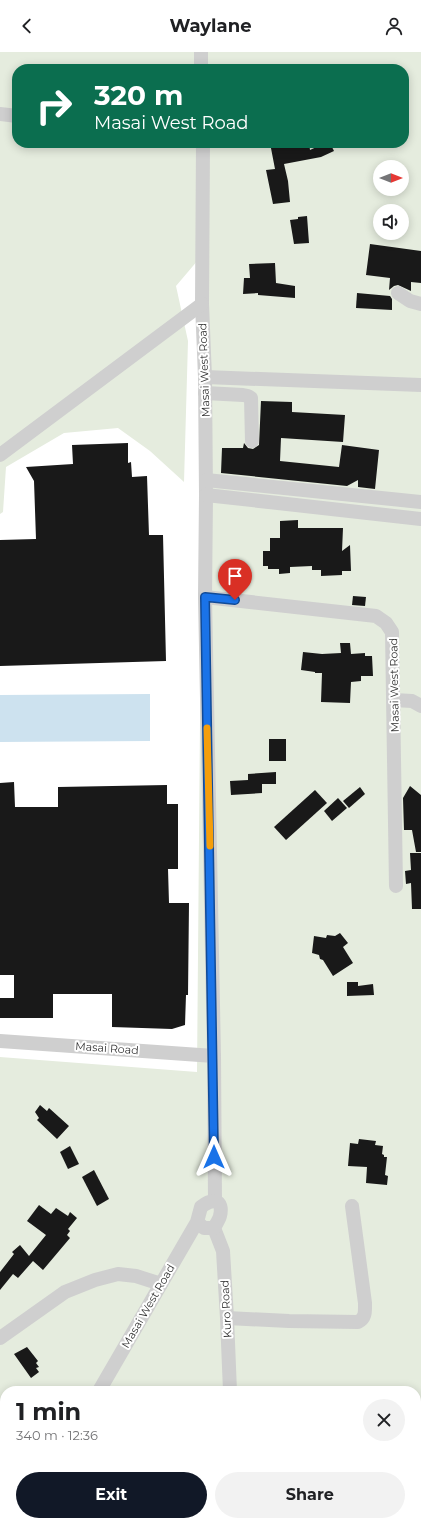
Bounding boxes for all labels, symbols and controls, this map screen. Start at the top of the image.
icon: back [16,15,38,37]
text: Waylane [169,15,252,37]
icon: person [383,15,405,37]
text: 320 m [94,78,183,112]
icon: right [28,80,80,132]
text: Masai West Road [94,112,249,134]
north arrow [373,160,409,196]
map controls [373,160,409,240]
button: sound [373,204,409,240]
street label: Masai West Road [195,323,213,417]
pin [218,559,252,600]
icon: arrive [224,565,246,587]
street label: Masai West Road [386,638,402,732]
street label: Masai Road [75,1039,139,1057]
position arrow [193,1136,235,1178]
street label: Masai West Road [118,1262,178,1350]
street label: Kuro Road [217,1280,235,1338]
text: 1 min [16,1397,81,1426]
button: close [363,1399,405,1441]
text: 340 m · 12:36 [16,1427,98,1443]
button: Exit [16,1472,207,1518]
button: Share [215,1472,405,1518]

